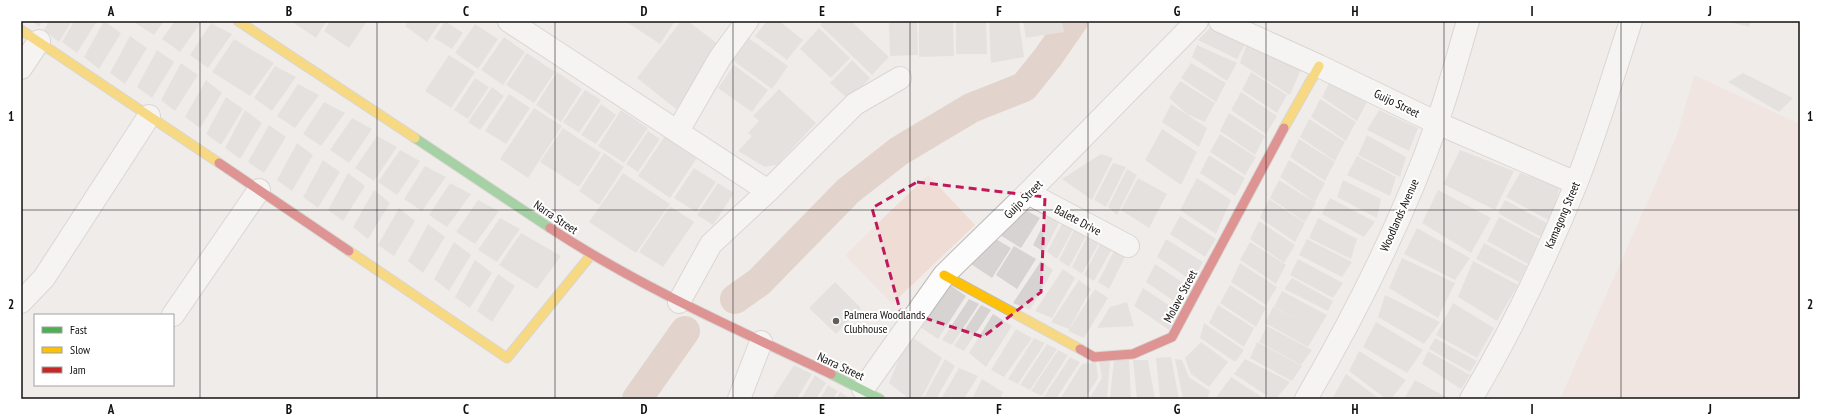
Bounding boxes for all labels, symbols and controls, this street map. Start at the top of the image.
text: A [107,3,115,20]
text: B [286,3,292,20]
text: C [463,3,469,20]
text: D [641,3,648,20]
text: E [819,3,825,20]
text: F [996,3,1002,20]
text: G [1174,3,1181,20]
text: H [1352,3,1359,20]
text: I [1530,3,1534,20]
text: J [1707,3,1712,20]
street label: Guijo Street [1372,86,1423,121]
text: 1 [8,108,14,125]
text: 1 [1807,108,1813,125]
street label: Guijo Street [1000,176,1046,222]
street label: Woodlands Avenue [1376,176,1422,254]
street label: Kamagong Street [1541,179,1583,251]
street label: Narra Street [531,197,582,238]
street label: Balete Drive [1052,201,1104,239]
street label: Molave Street [1160,267,1200,325]
text: 2 [8,296,14,313]
text: 2 [1807,296,1813,313]
place label: Palmera Woodlands Clubhouse [844,307,925,336]
legend [34,314,174,386]
marker: Palmera Woodlands Clubhouse [831,316,841,326]
text: Fast [70,322,88,337]
text: Slow [70,342,91,357]
street label: Narra Street [815,349,867,384]
text: Jam [69,362,86,377]
text: A [107,401,115,418]
text: B [286,401,292,418]
text: C [463,401,469,418]
text: D [641,401,648,418]
text: E [819,401,825,418]
text: F [996,401,1002,418]
text: G [1174,401,1181,418]
text: H [1352,401,1359,418]
text: I [1530,401,1534,418]
text: J [1707,401,1712,418]

